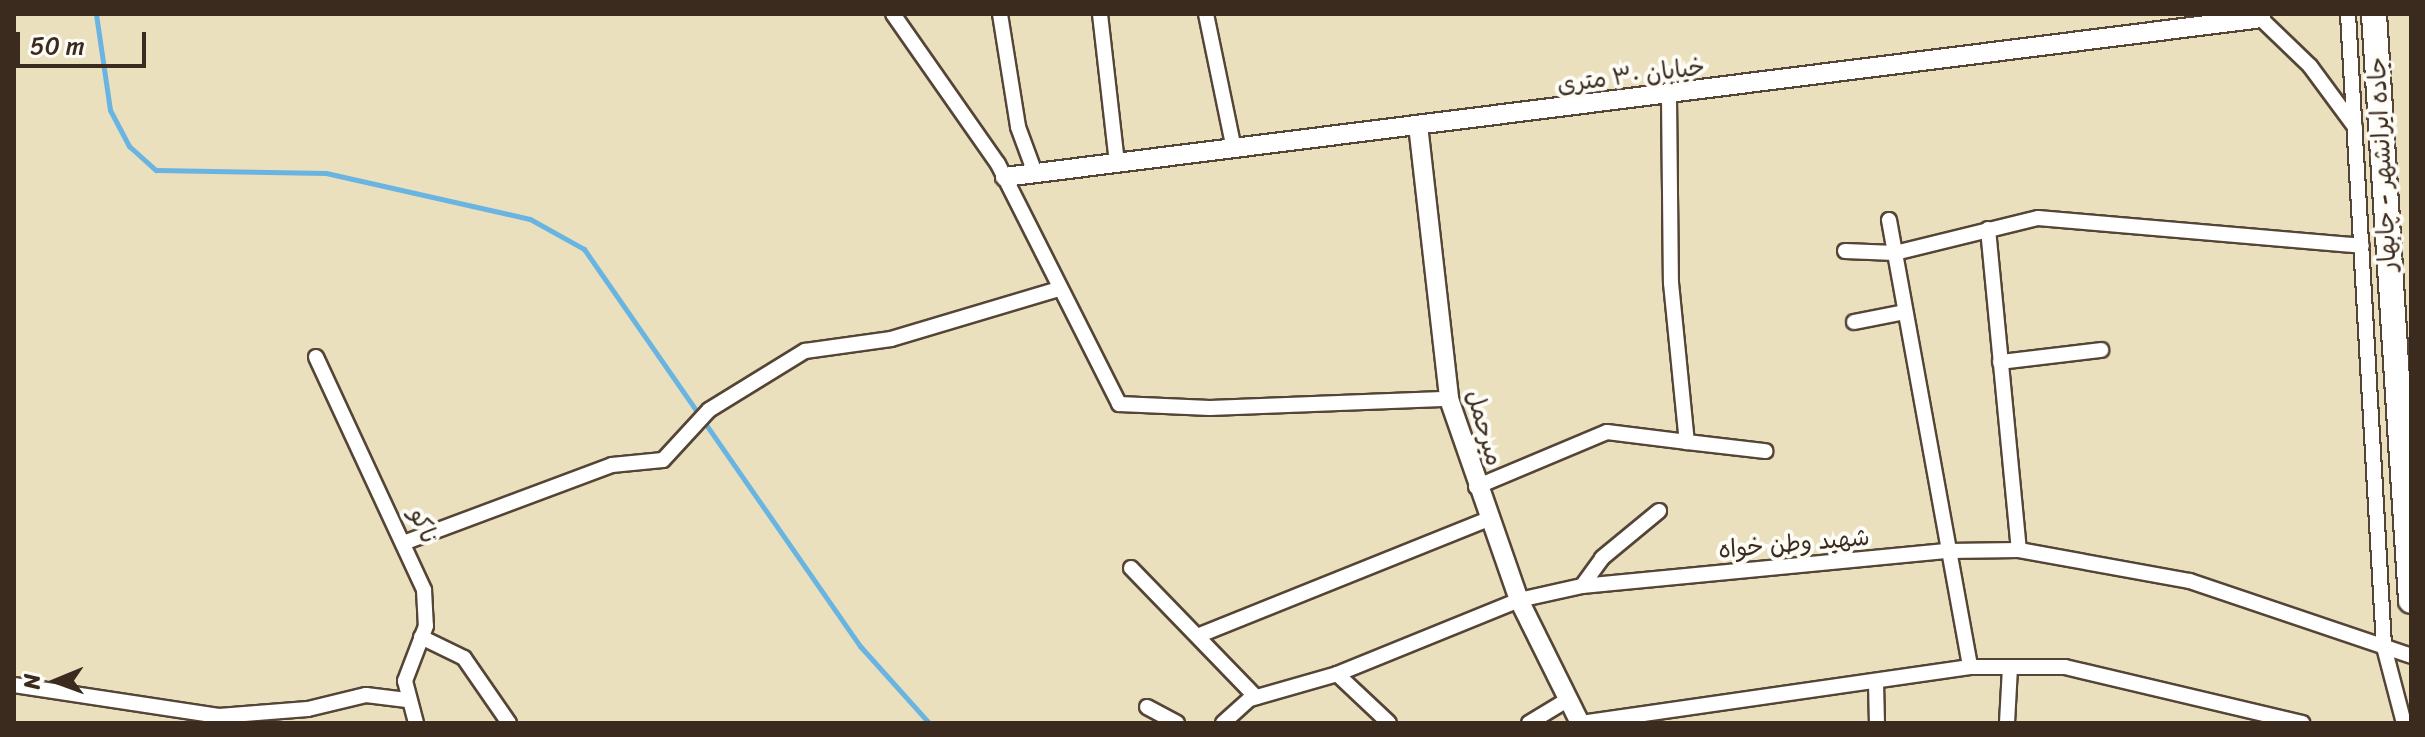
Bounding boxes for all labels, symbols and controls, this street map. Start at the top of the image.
scale bar [20,16,150,66]
text: 50 m [30,25,85,67]
street label: خیابان ۳۰ متری [1555,53,1707,99]
street label: جاده ایرانشهر - چابهار [2363,56,2403,272]
street label: میرحمل [1459,387,1509,469]
street label: ناکو [403,504,443,548]
street label: شهید وطن خواه [1717,523,1871,565]
north arrow [16,641,96,721]
text: N [12,673,51,689]

